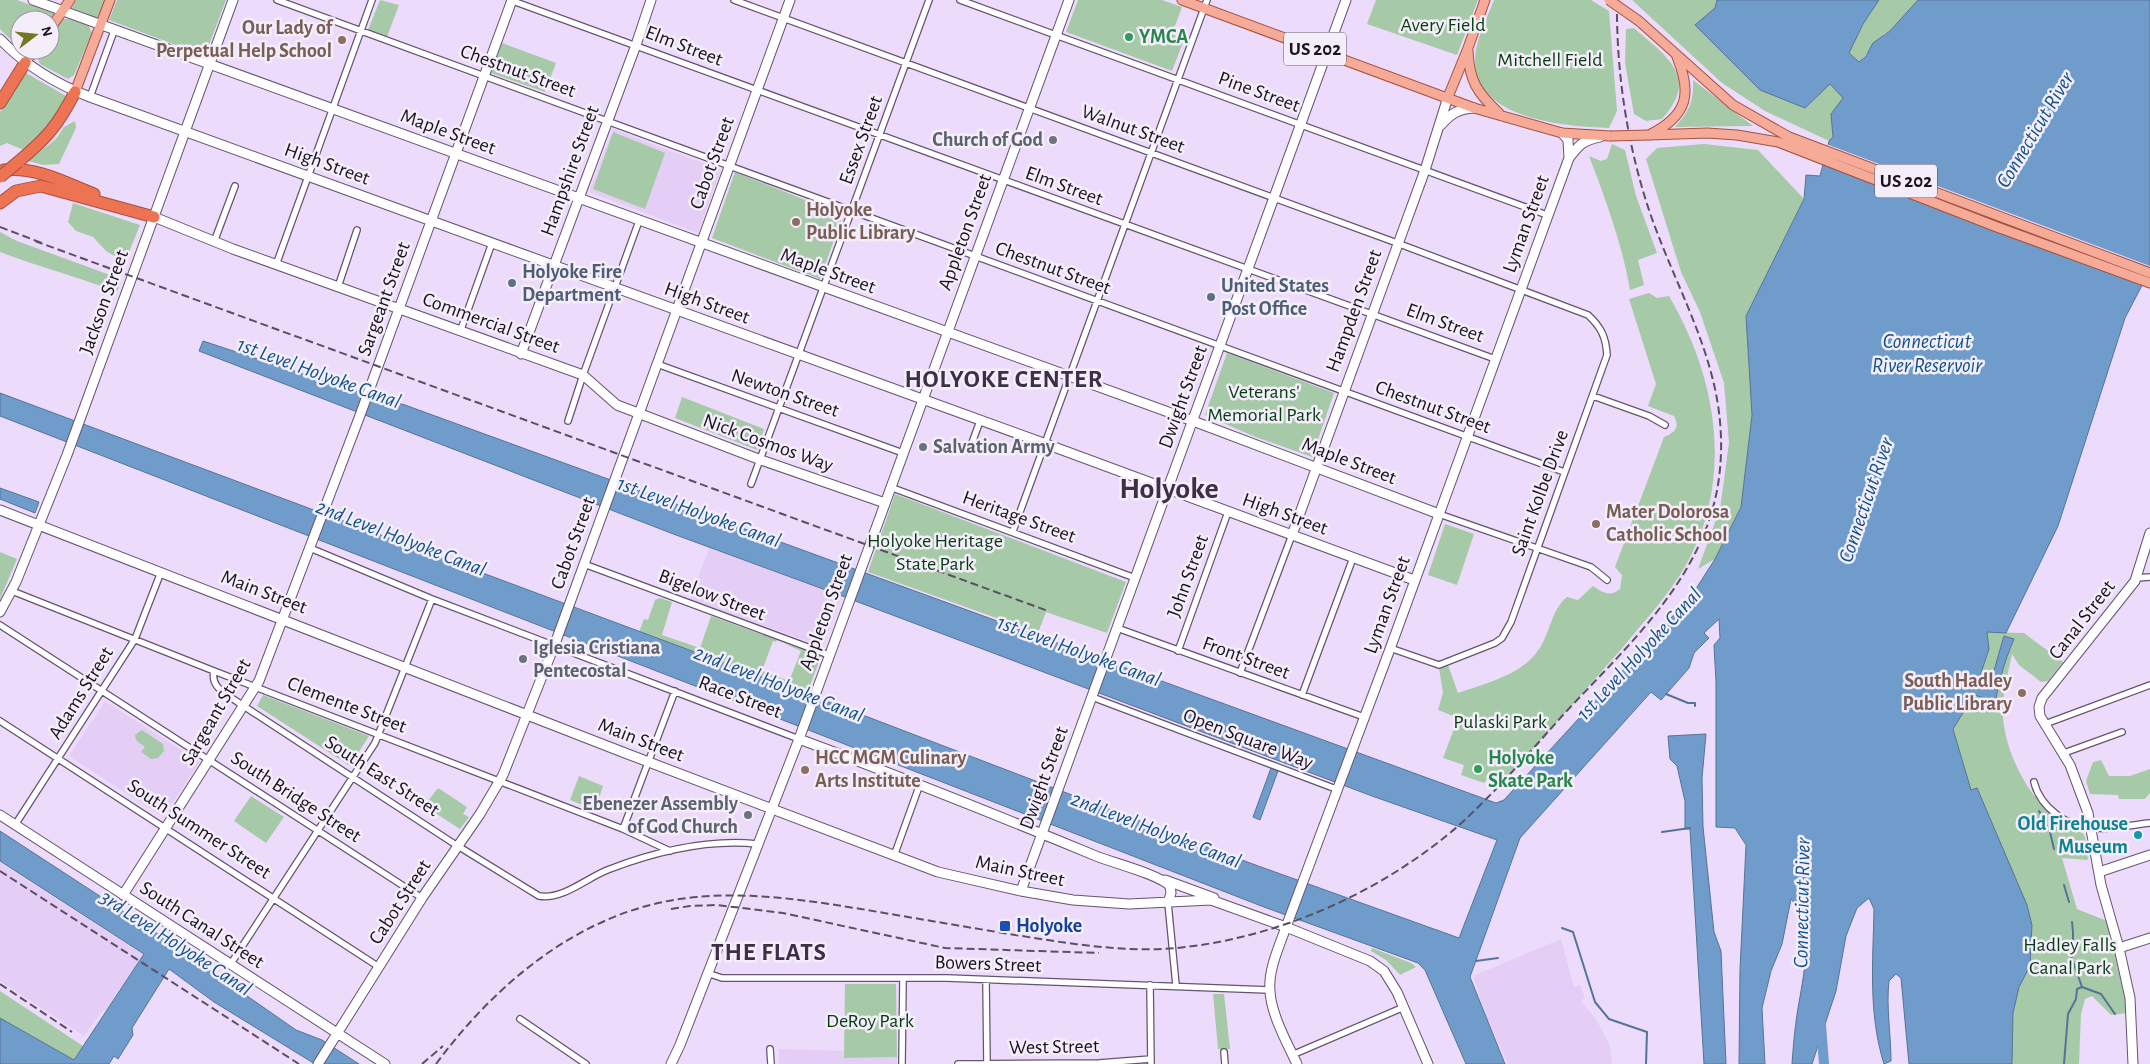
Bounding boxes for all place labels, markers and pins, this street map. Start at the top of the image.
place label: Our Lady of Perpetual Help School [156,18,333,61]
place label: YMCA [1139,27,1188,47]
marker: YMCA [1123,31,1135,43]
marker: Our Lady of Perpetual Help School [336,34,348,46]
place label: Church of God [932,130,1043,150]
marker: Church of God [1047,134,1059,146]
place label: Holyoke Public Library [806,200,916,243]
marker: Holyoke Public Library [790,216,802,228]
place label: Holyoke Fire Department [522,262,622,305]
place label: United States Post Office [1221,276,1329,319]
marker: Holyoke Fire Department [506,277,518,289]
marker: United States Post Office [1205,291,1217,303]
place label: Salvation Army [933,437,1055,457]
marker: Salvation Army [917,441,929,453]
place label: Mater Dolorosa Catholic School [1606,502,1730,545]
marker: Mater Dolorosa Catholic School [1590,518,1602,530]
place label: Iglesia Cristiana Pentecostal [533,638,661,681]
marker: Iglesia Cristiana Pentecostal [517,653,529,665]
place label: South Hadley Public Library [1902,671,2012,714]
marker: South Hadley Public Library [2016,687,2028,699]
place label: HCC MGM Culinary Arts Institute [815,748,966,791]
place label: Holyoke Skate Park [1488,748,1573,791]
marker: Holyoke Skate Park [1472,763,1484,775]
marker: HCC MGM Culinary Arts Institute [799,764,811,776]
place label: Ebenezer Assembly of God Church [582,794,738,837]
marker: Ebenezer Assembly of God Church [742,809,754,821]
place label: Old Firehouse Museum [2018,814,2128,857]
marker: Old Firehouse Museum [2132,829,2144,841]
place label: Holyoke [1016,916,1082,936]
marker: Holyoke [998,919,1012,933]

